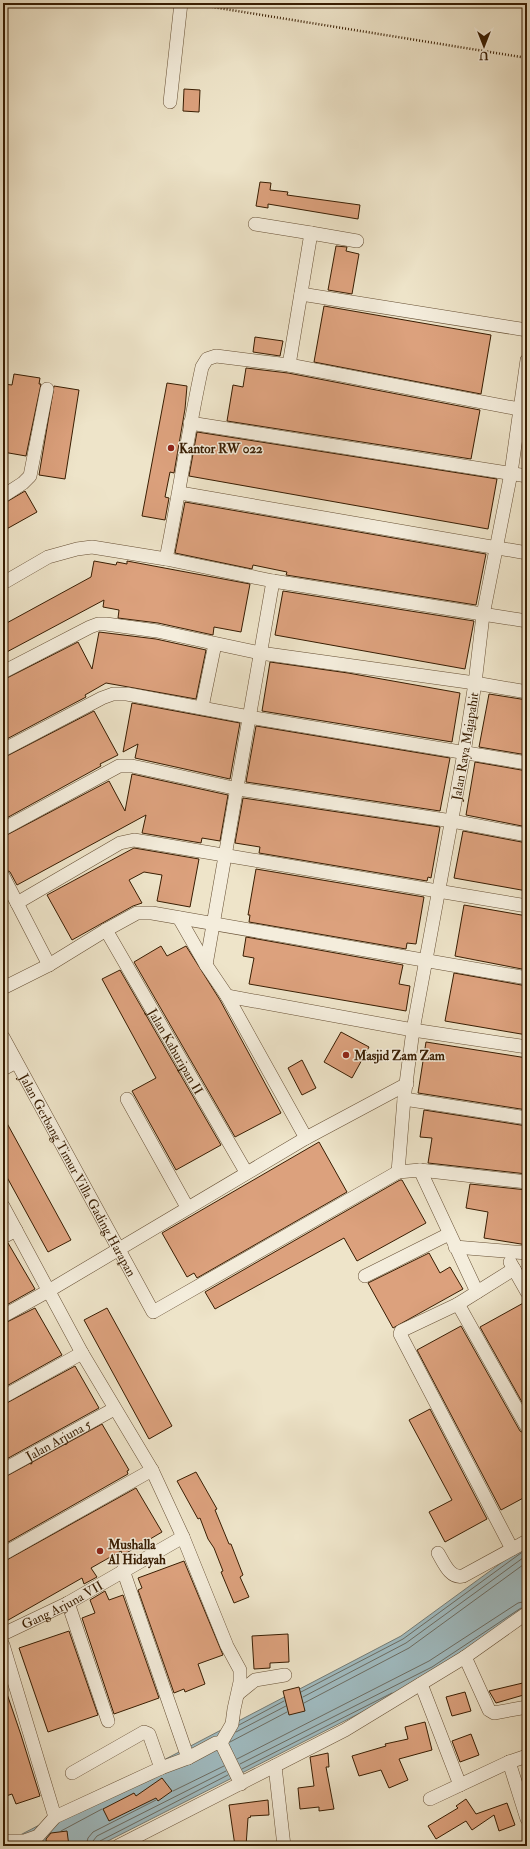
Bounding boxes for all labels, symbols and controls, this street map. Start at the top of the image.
north arrow [464,26,504,66]
text: U [479,49,489,62]
place label: Kantor RW 022 [179,441,263,457]
marker: Kantor RW 022 [166,443,176,453]
street label: Jalan Raya Majapahit [448,691,482,803]
street label: Jalan Kahuripan II [144,1005,206,1097]
place label: Masjid Zam Zam [353,1048,446,1064]
marker: Masjid Zam Zam [341,1050,351,1060]
street label: Jalan Gerbang Timur Villa Gading Harapan [15,1070,139,1280]
street label: Jalan Arjuna 5 [22,1416,94,1465]
place label: Mushalla Al Hidayah [107,1537,166,1569]
marker: Mushalla Al Hidayah [95,1546,105,1556]
street label: Gang Arjuna VII [19,1578,106,1633]

